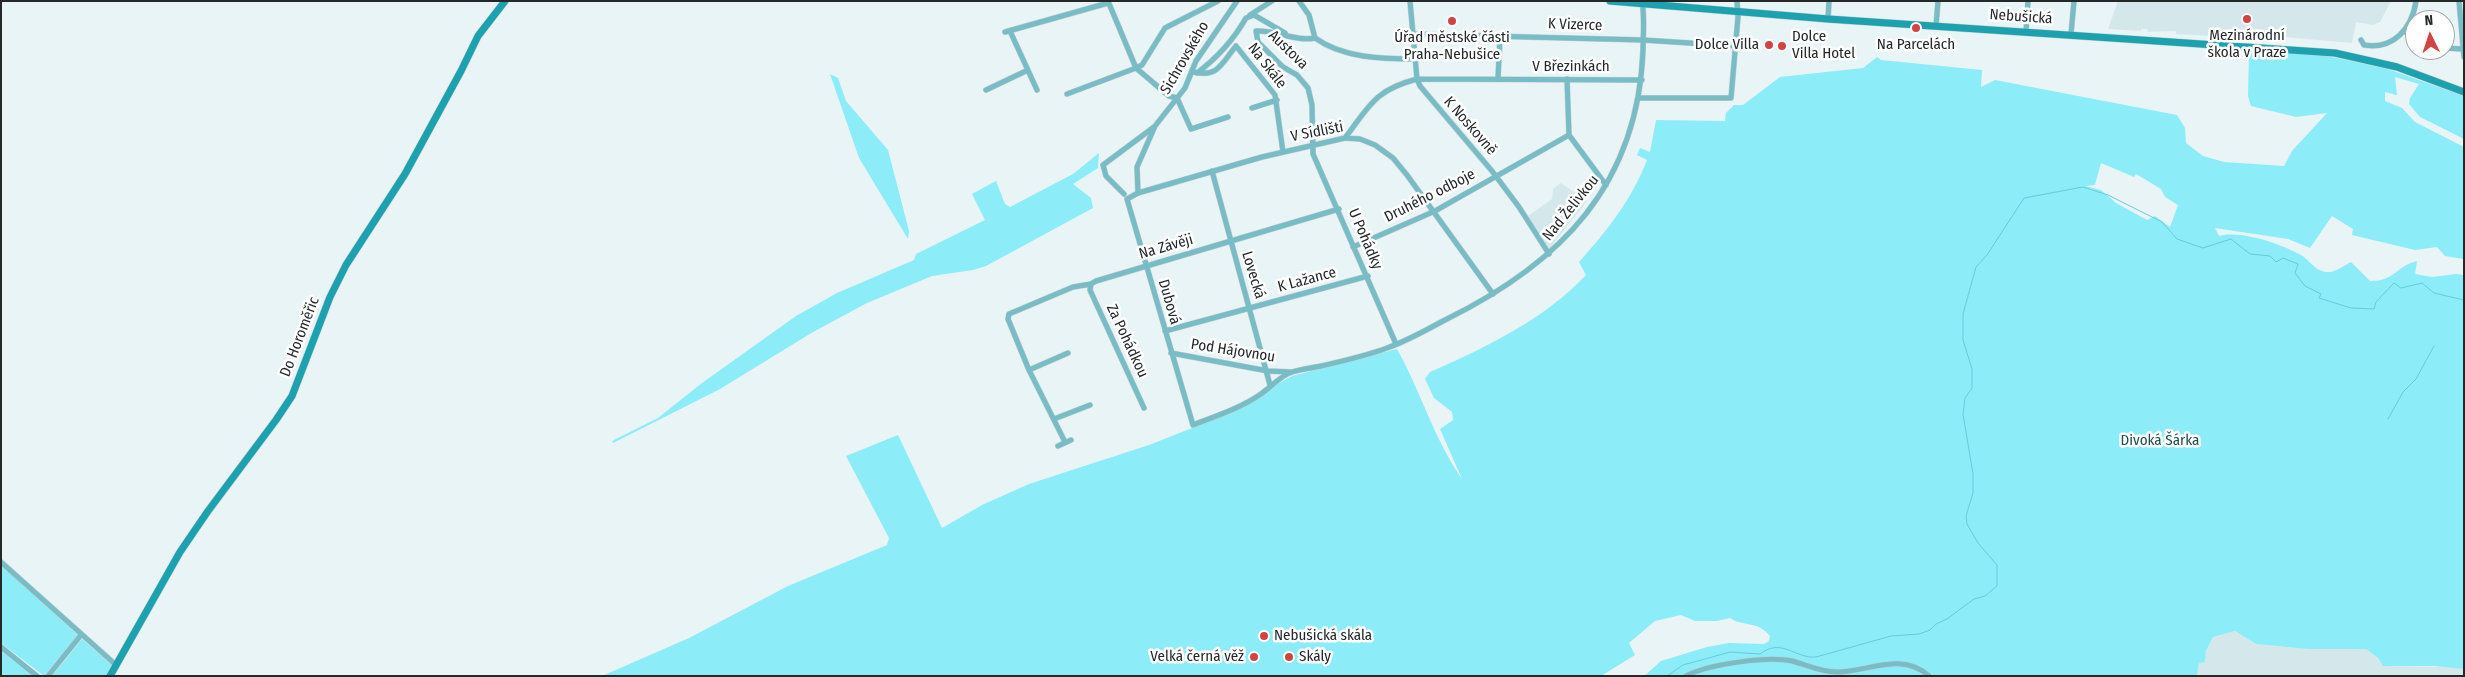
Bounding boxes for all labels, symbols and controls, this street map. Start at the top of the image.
street label: Nebušická [1989,6,2053,28]
north arrow [2405,10,2455,60]
text: N [2424,12,2434,29]
marker: Mezinárodní škola v Praze [2241,13,2253,25]
marker: Úřad městské části Praha-Nebušice [1446,15,1458,27]
street label: K Vizerce [1547,15,1603,35]
street label: Sichrovského [1157,18,1213,98]
marker: Na Parcelách [1910,22,1922,34]
street label: Austova [1264,27,1312,73]
place label: Mezinárodní škola v Praze [2207,27,2287,62]
place label: Dolce Villa Hotel [1792,28,1855,63]
place label: Úřad městské části Praha-Nebušice [1394,29,1510,64]
place label: Dolce Villa [1695,36,1759,54]
place label: Na Parcelách [1877,36,1955,54]
marker: Dolce Villa [1763,39,1775,51]
street label: Na Skále [1244,40,1290,92]
marker: Dolce Villa Hotel [1776,40,1788,52]
street label: V Březinkách [1532,58,1610,76]
street label: K Noskovně [1440,93,1500,159]
street label: V Sídlišti [1289,118,1345,146]
street label: Druhého odboje [1382,165,1478,227]
street label: Nad Želivkou [1539,172,1603,244]
street label: U Pohádky [1344,206,1386,272]
street label: Na Závěji [1137,231,1195,263]
street label: Lovecká [1237,249,1269,301]
street label: K Lažance [1276,264,1338,296]
street label: Dubová [1154,277,1184,327]
street label: Do Horoměřic [277,294,323,380]
street label: Za Pohádkou [1102,301,1152,381]
street label: Pod Hájovnou [1190,335,1276,367]
park label: Divoká Šárka [2121,432,2199,450]
place label: Nebušická skála [1274,627,1372,645]
marker: Nebušická skála [1258,630,1270,642]
place label: Velká černá věž [1150,648,1244,666]
place label: Skály [1299,648,1331,666]
marker: Velká černá věž [1248,651,1260,663]
marker: Skály [1283,651,1295,663]

